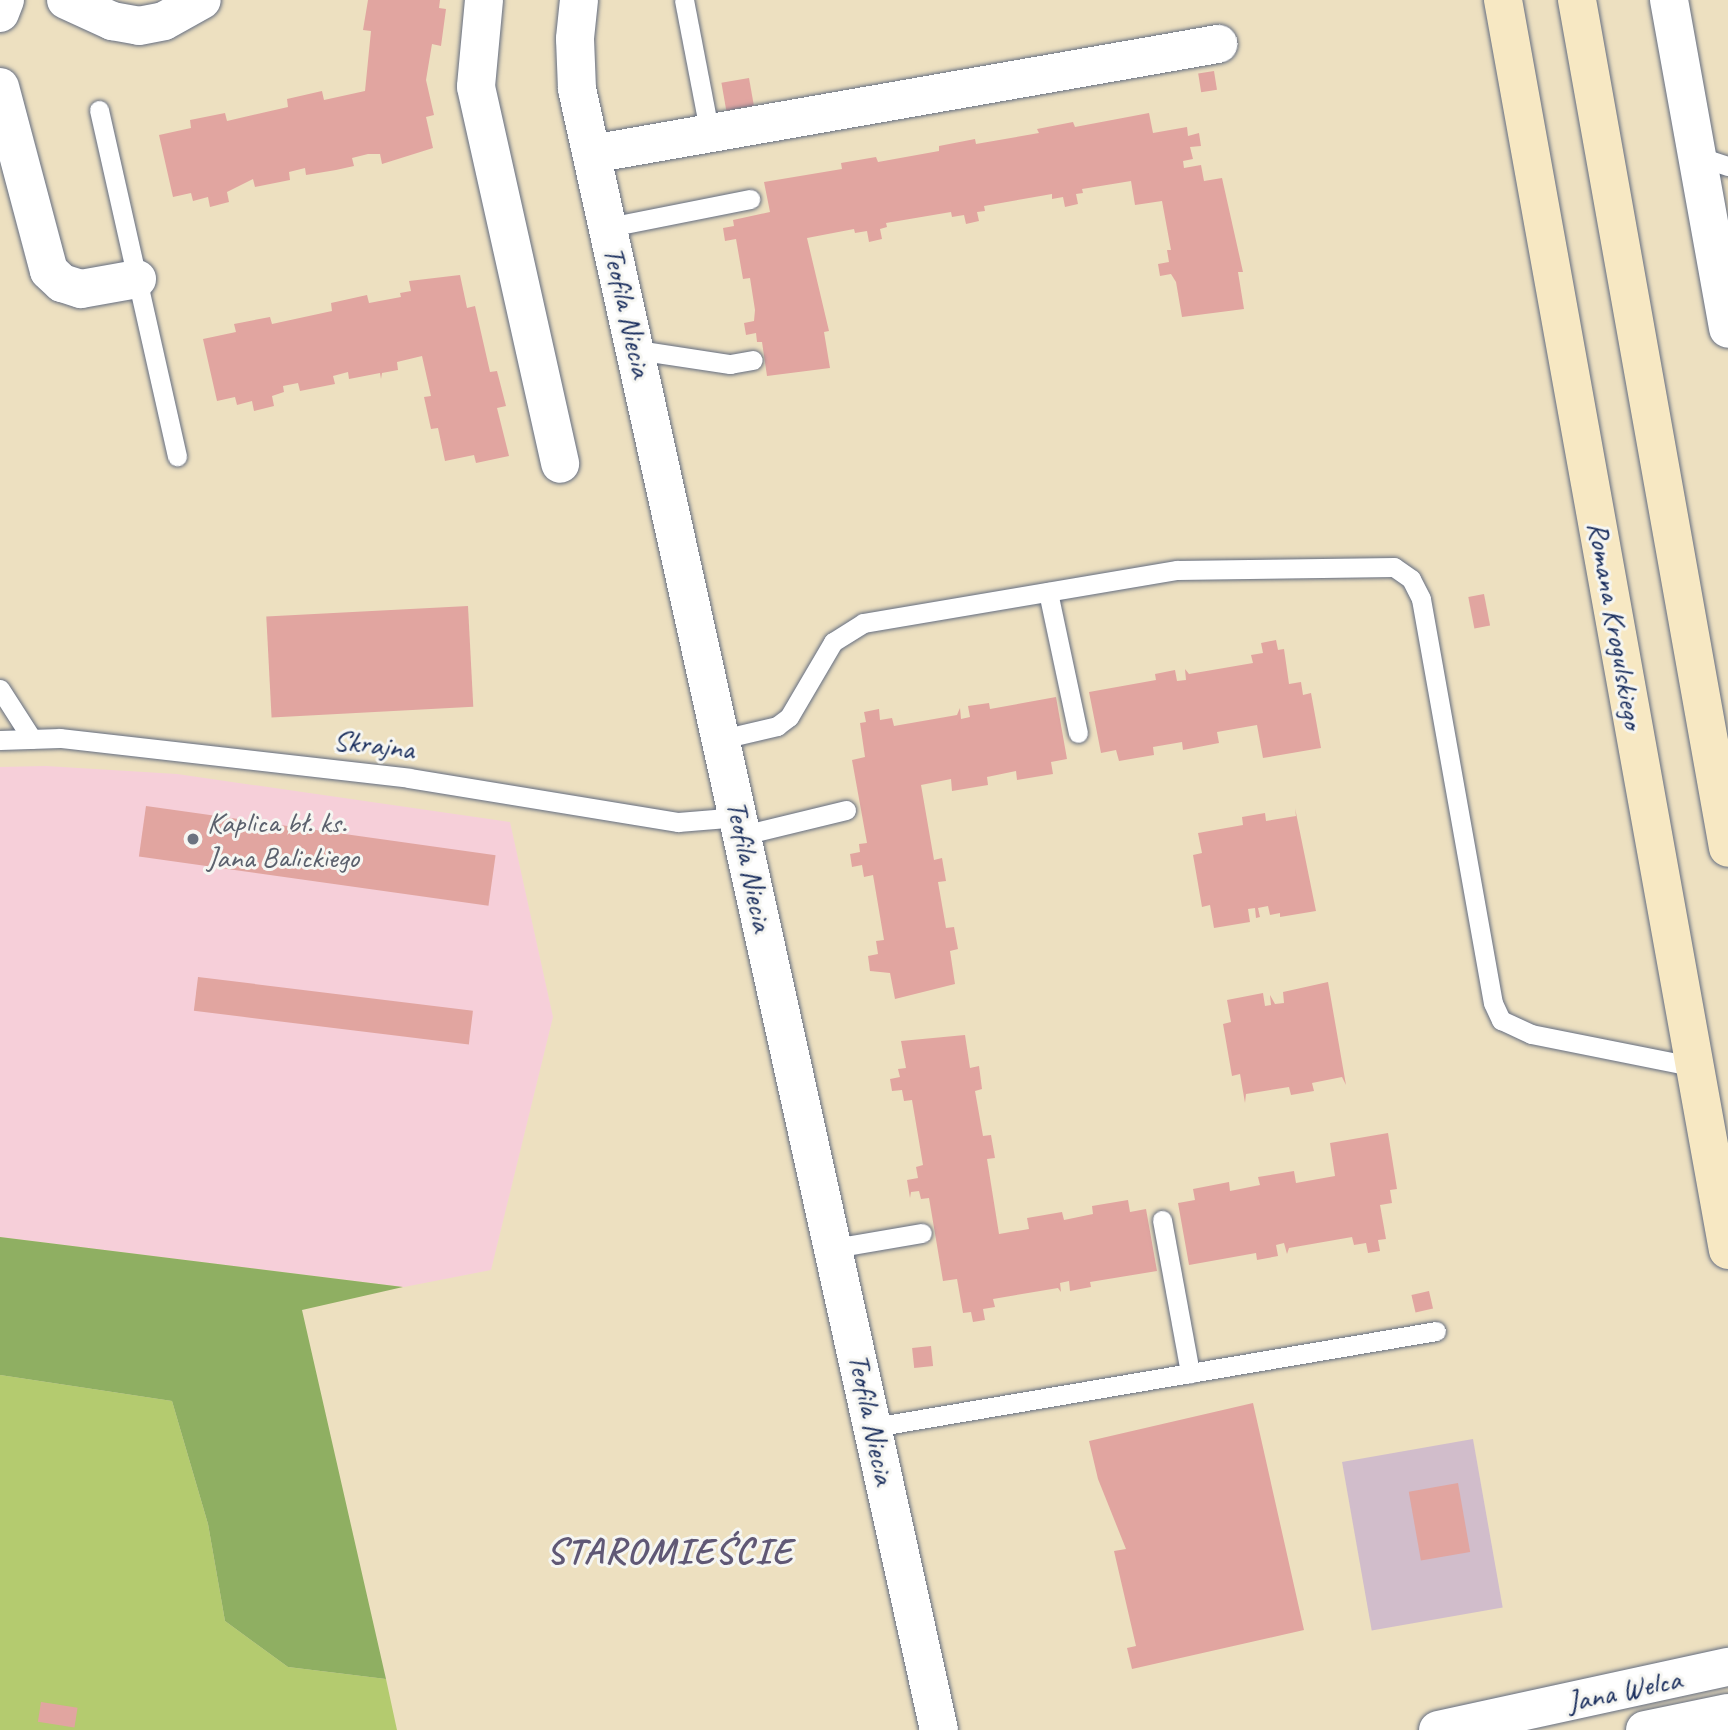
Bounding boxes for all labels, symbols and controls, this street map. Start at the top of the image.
street label: Teofila Niecia [595,243,661,381]
street label: Romana Krogulskiego [1580,519,1652,731]
street label: Skrajna [331,721,417,767]
street label: Teofila Niecia [719,797,781,935]
place label: Kaplica bł. ks. Jana Balickiego [207,804,359,874]
marker: Kaplica bł. ks. Jana Balickiego [185,831,201,847]
street label: Teofila Niecia [841,1350,903,1488]
district label: STAROMIEŚCIE [549,1529,791,1573]
street label: Jana Welca [1564,1661,1684,1719]

